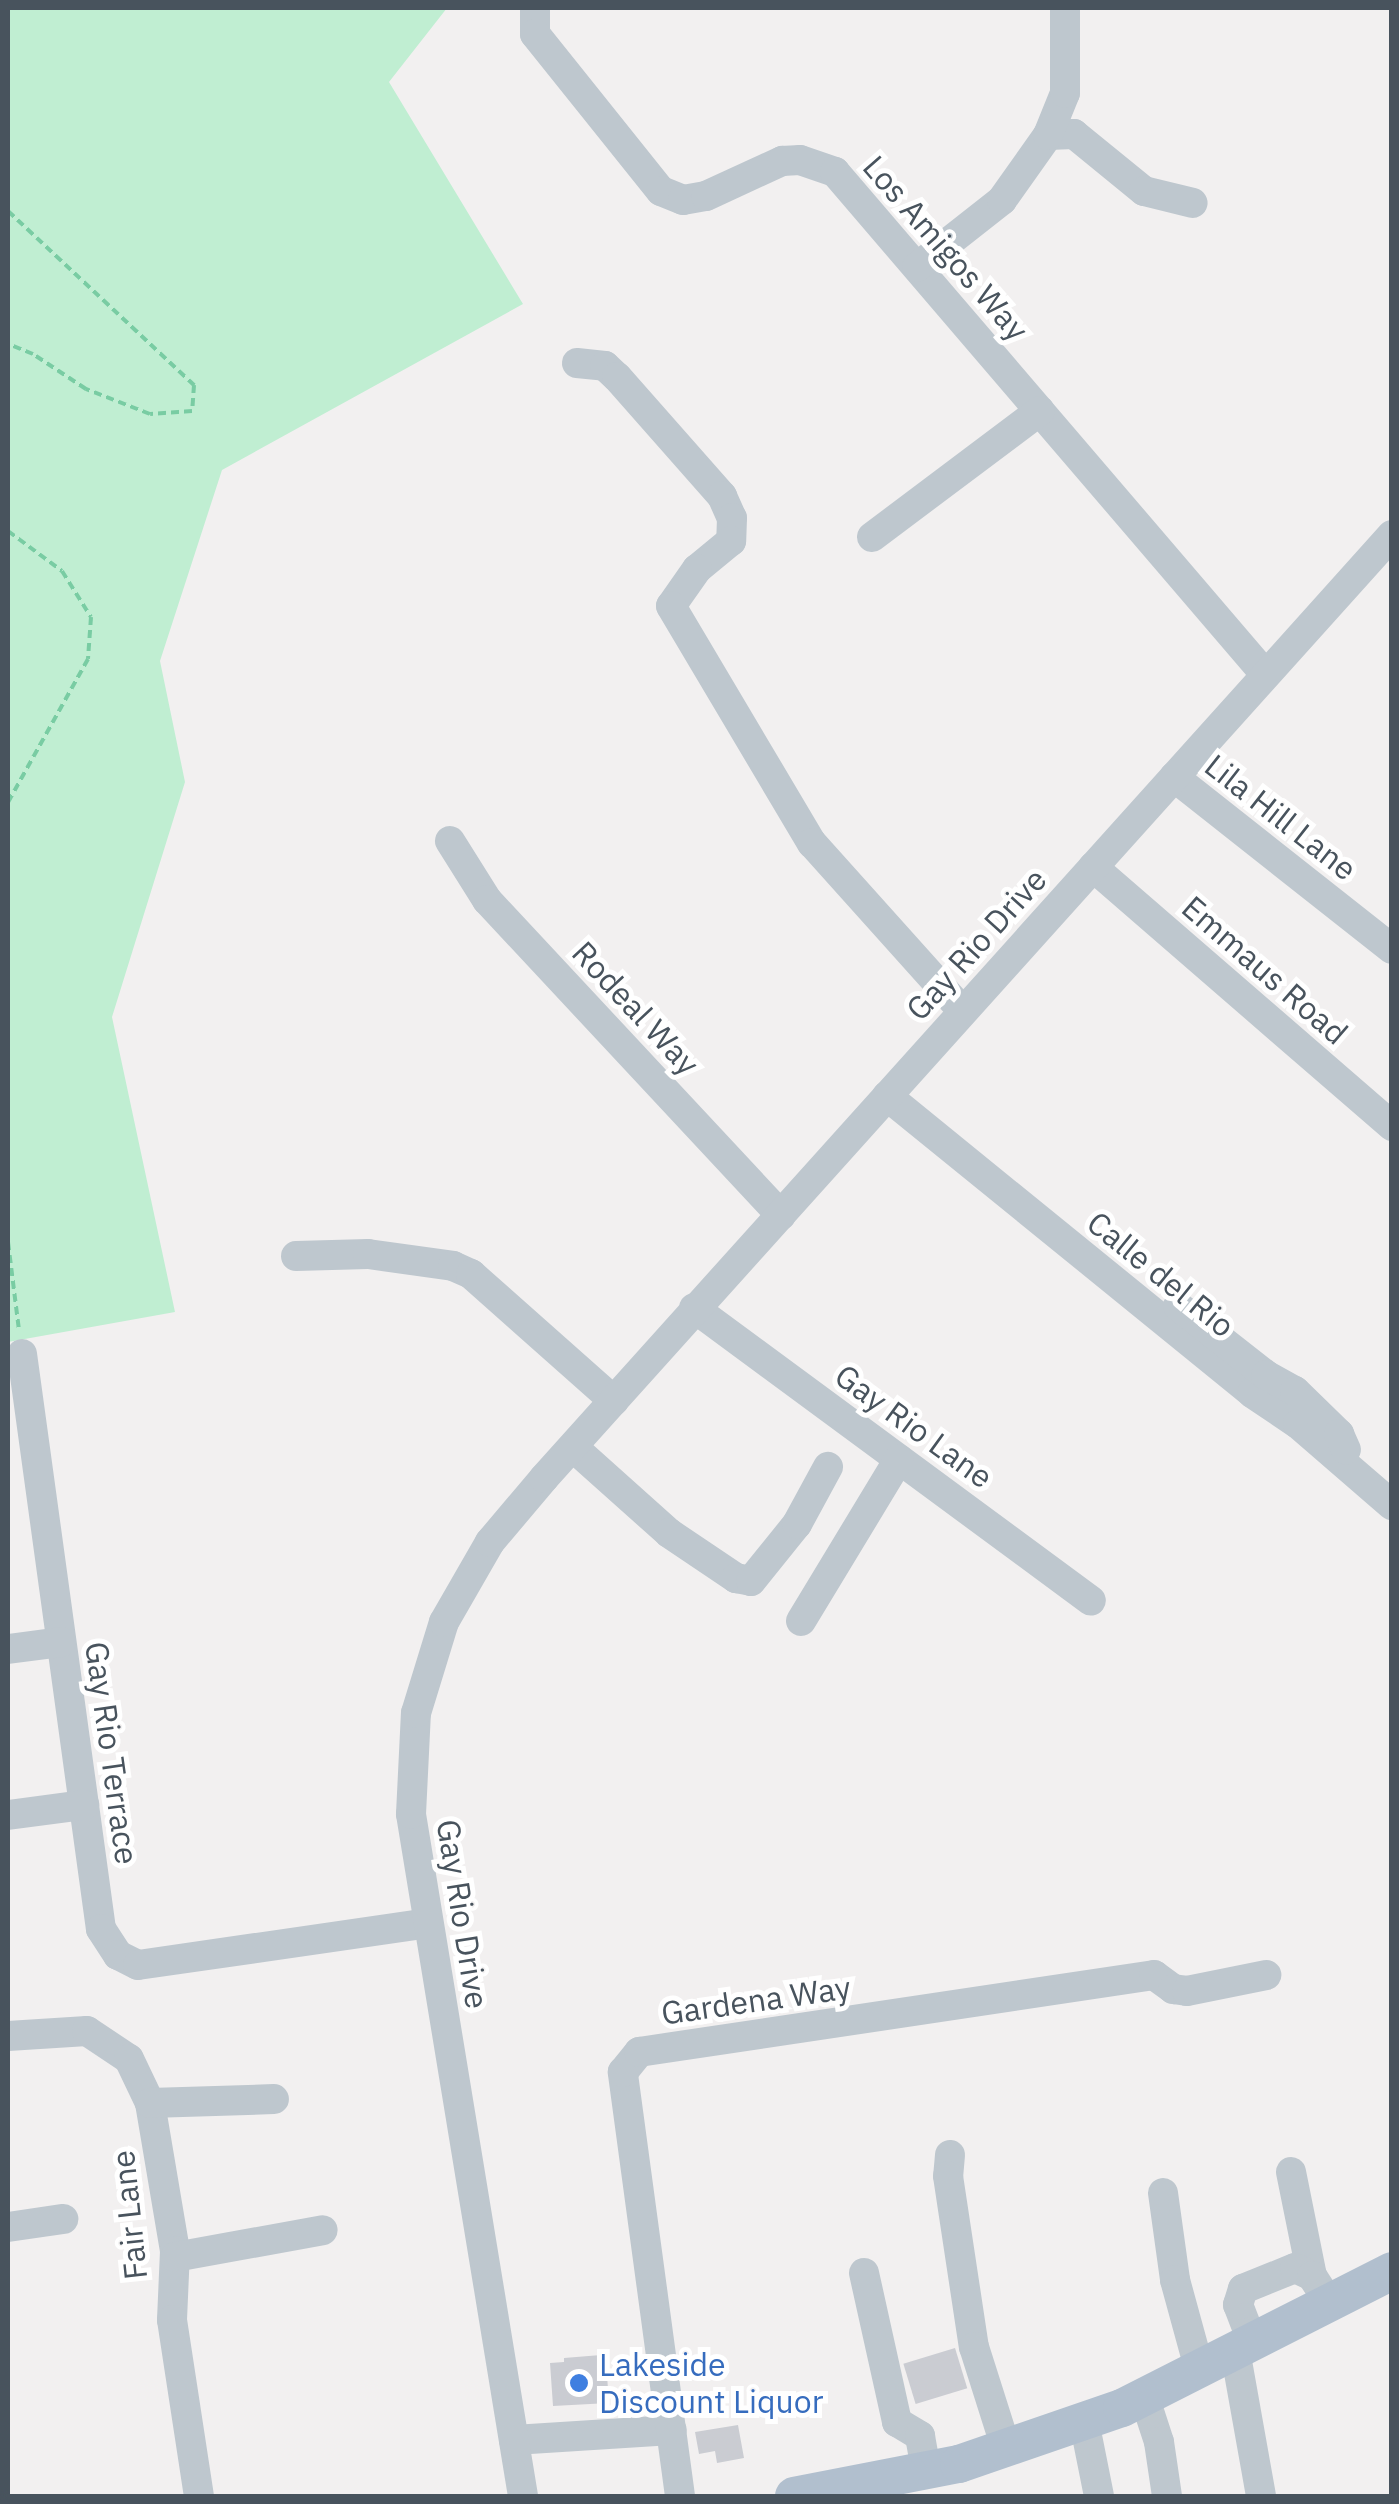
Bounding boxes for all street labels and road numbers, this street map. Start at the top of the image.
street label: Los Amigos Way [855,148,1037,348]
street label: Lila Hill Lane [1198,746,1364,888]
street label: Gay Rio Drive [898,860,1054,1028]
street label: Emmaus Road [1174,888,1356,1052]
street label: Rodeal Way [565,933,707,1083]
street label: Calle del Rio [1080,1203,1242,1345]
street label: Gay Rio Lane [828,1356,1000,1496]
street label: Gay Rio Terrace [77,1639,147,1867]
street label: Gay Rio Drive [429,1817,497,2011]
street label: Gardena Way [659,1968,853,2032]
street label: Fair Lane [103,2148,155,2282]

